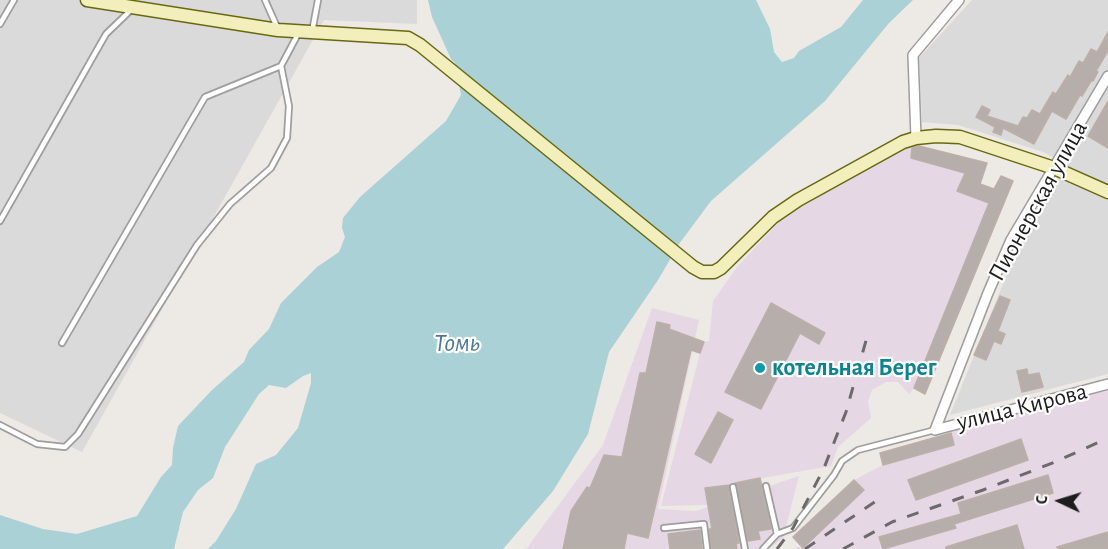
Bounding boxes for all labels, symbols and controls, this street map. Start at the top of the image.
street label: Пионерская улица [982,116,1094,286]
water label: Томь [434,327,480,359]
place label: котельная Берег [772,354,937,382]
marker: котельная Берег [753,361,767,375]
street label: улица Кирова [954,377,1090,437]
north arrow [1030,471,1090,531]
text: С [1034,495,1050,505]

